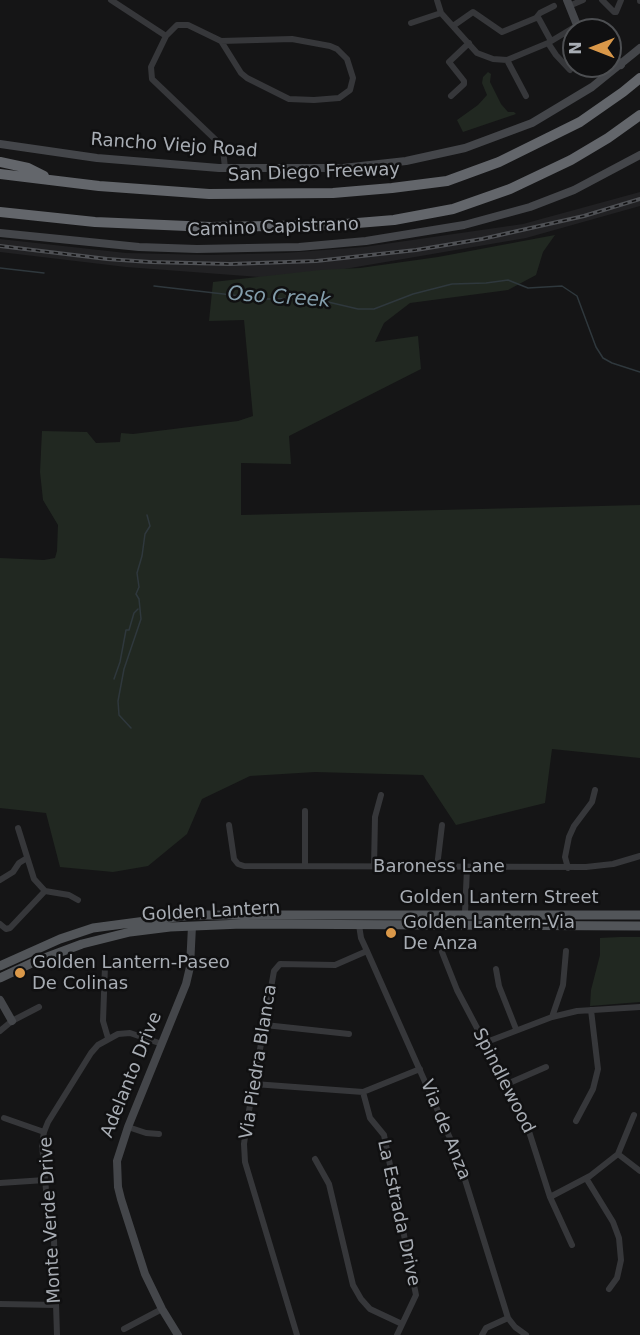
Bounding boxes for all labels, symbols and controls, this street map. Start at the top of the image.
north arrow [562,18,622,78]
text: N [566,41,585,55]
street label: Rancho Viejo Road [90,129,258,163]
street label: San Diego Freeway [228,159,400,187]
street label: Camino Capistrano [187,214,359,242]
water label: Oso Creek [227,282,331,314]
street label: Baroness Lane [373,856,505,878]
street label: Golden Lantern Street [399,887,599,909]
street label: Golden Lantern [141,898,281,926]
place label: Golden Lantern-Via De Anza [403,912,575,954]
marker: Golden Lantern-Via De Anza [384,926,398,940]
place label: Golden Lantern-Paseo De Colinas [32,952,230,994]
marker: Golden Lantern-Paseo De Colinas [13,966,27,980]
street label: Via Piedra Blanca [236,983,282,1141]
street label: Adelanto Drive [97,1009,167,1141]
street label: Spindlewood [467,1025,539,1137]
street label: Via de Anza [415,1077,475,1183]
street label: Monte Verde Drive [36,1136,66,1304]
street label: La Estrada Drive [372,1138,424,1288]

